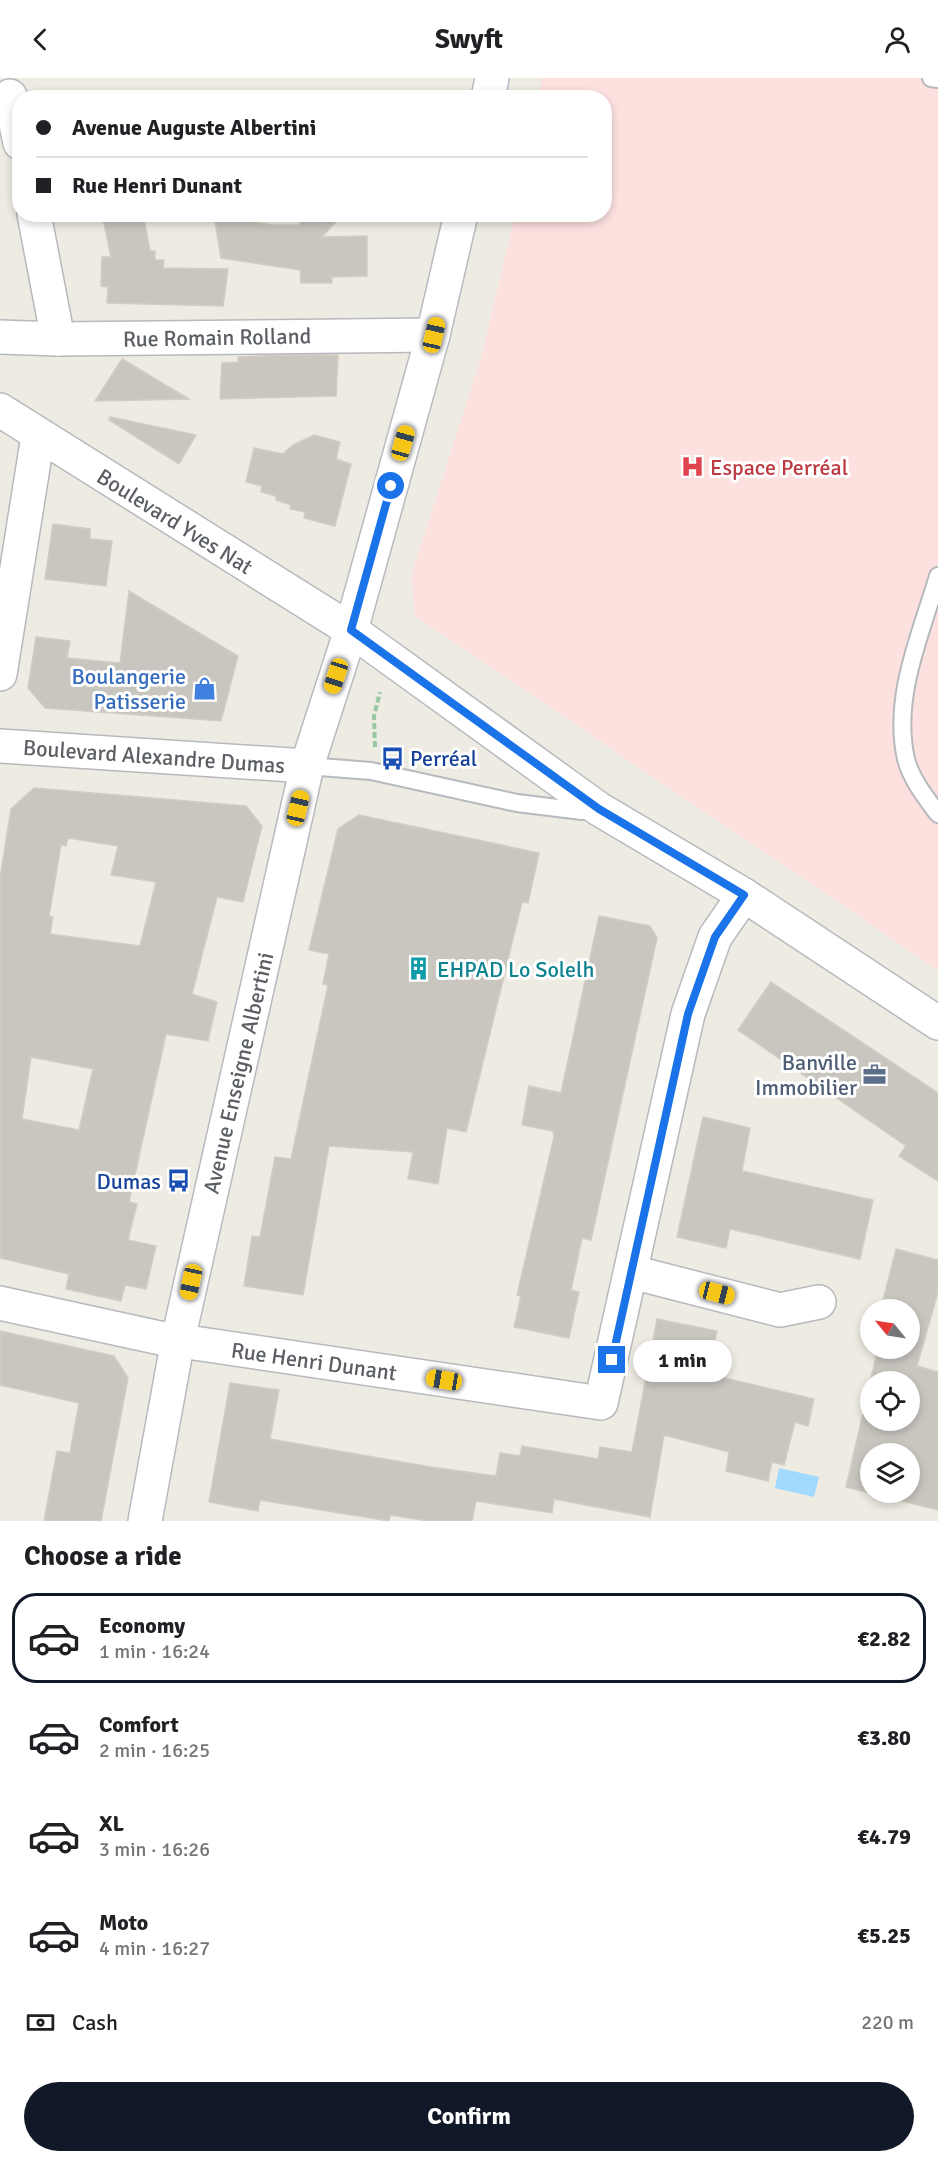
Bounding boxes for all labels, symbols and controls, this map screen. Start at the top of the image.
icon: back [24,23,57,56]
text: Swyft [435,23,503,56]
icon: person [881,23,914,56]
text: Avenue Auguste Albertini [72,114,316,141]
text: Rue Henri Dunant [72,172,242,199]
car [421,315,447,355]
street label: Rue Romain Rolland [123,322,311,353]
car [389,423,417,463]
hospital icon: Espace Perréal [679,454,705,480]
place label: Espace Perréal [710,454,848,481]
street label: Boulevard Yves Nat [92,463,258,580]
route start [377,472,404,499]
car [322,656,350,696]
place label: Boulangerie Patisserie [71,663,186,715]
shop icon: Boulangerie Patisserie [191,676,217,702]
street label: Boulevard Alexandre Dumas [22,734,286,779]
bus stop icon: Perréal [379,745,405,771]
place label: Perréal [410,745,477,772]
car [285,788,311,828]
street label: Avenue Enseigne Albertini [198,950,279,1196]
building icon: EHPAD Lo Solelh [406,956,432,982]
place label: EHPAD Lo Solelh [437,956,595,983]
place label: Banville Immobilier [755,1049,857,1101]
office icon: Banville Immobilier [862,1062,888,1088]
place label: Dumas [96,1168,161,1195]
bus stop icon: Dumas [166,1168,192,1194]
car [178,1263,204,1301]
car [697,1280,737,1306]
north arrow [860,1299,920,1359]
map controls [860,1299,920,1503]
street label: Rue Henri Dunant [229,1337,399,1387]
callout: 1 min [633,1339,732,1381]
route end [598,1346,625,1373]
text: 1 min [658,1348,707,1373]
car [425,1368,463,1392]
button: locate [860,1371,920,1431]
button: layers [860,1443,920,1503]
text: Choose a ride [24,1540,182,1573]
icon: car [27,1611,81,1665]
text: Economy [99,1612,185,1639]
text: €2.82 [857,1625,911,1652]
text: 1 min · 16:24 [99,1639,210,1664]
icon: car [27,1710,81,1764]
text: Comfort [99,1711,179,1738]
text: €3.80 [857,1724,911,1751]
text: 2 min · 16:25 [99,1738,210,1763]
icon: car [27,1809,81,1863]
text: XL [99,1810,124,1837]
text: €4.79 [857,1823,911,1850]
text: 3 min · 16:26 [99,1837,210,1862]
icon: car [27,1908,81,1962]
text: Moto [99,1909,148,1936]
text: €5.25 [857,1922,911,1949]
text: 4 min · 16:27 [99,1936,210,1961]
icon: cash [24,2006,57,2039]
text: Cash [72,2009,118,2036]
text: 220 m [861,2010,914,2035]
button: Confirm [24,2082,914,2151]

